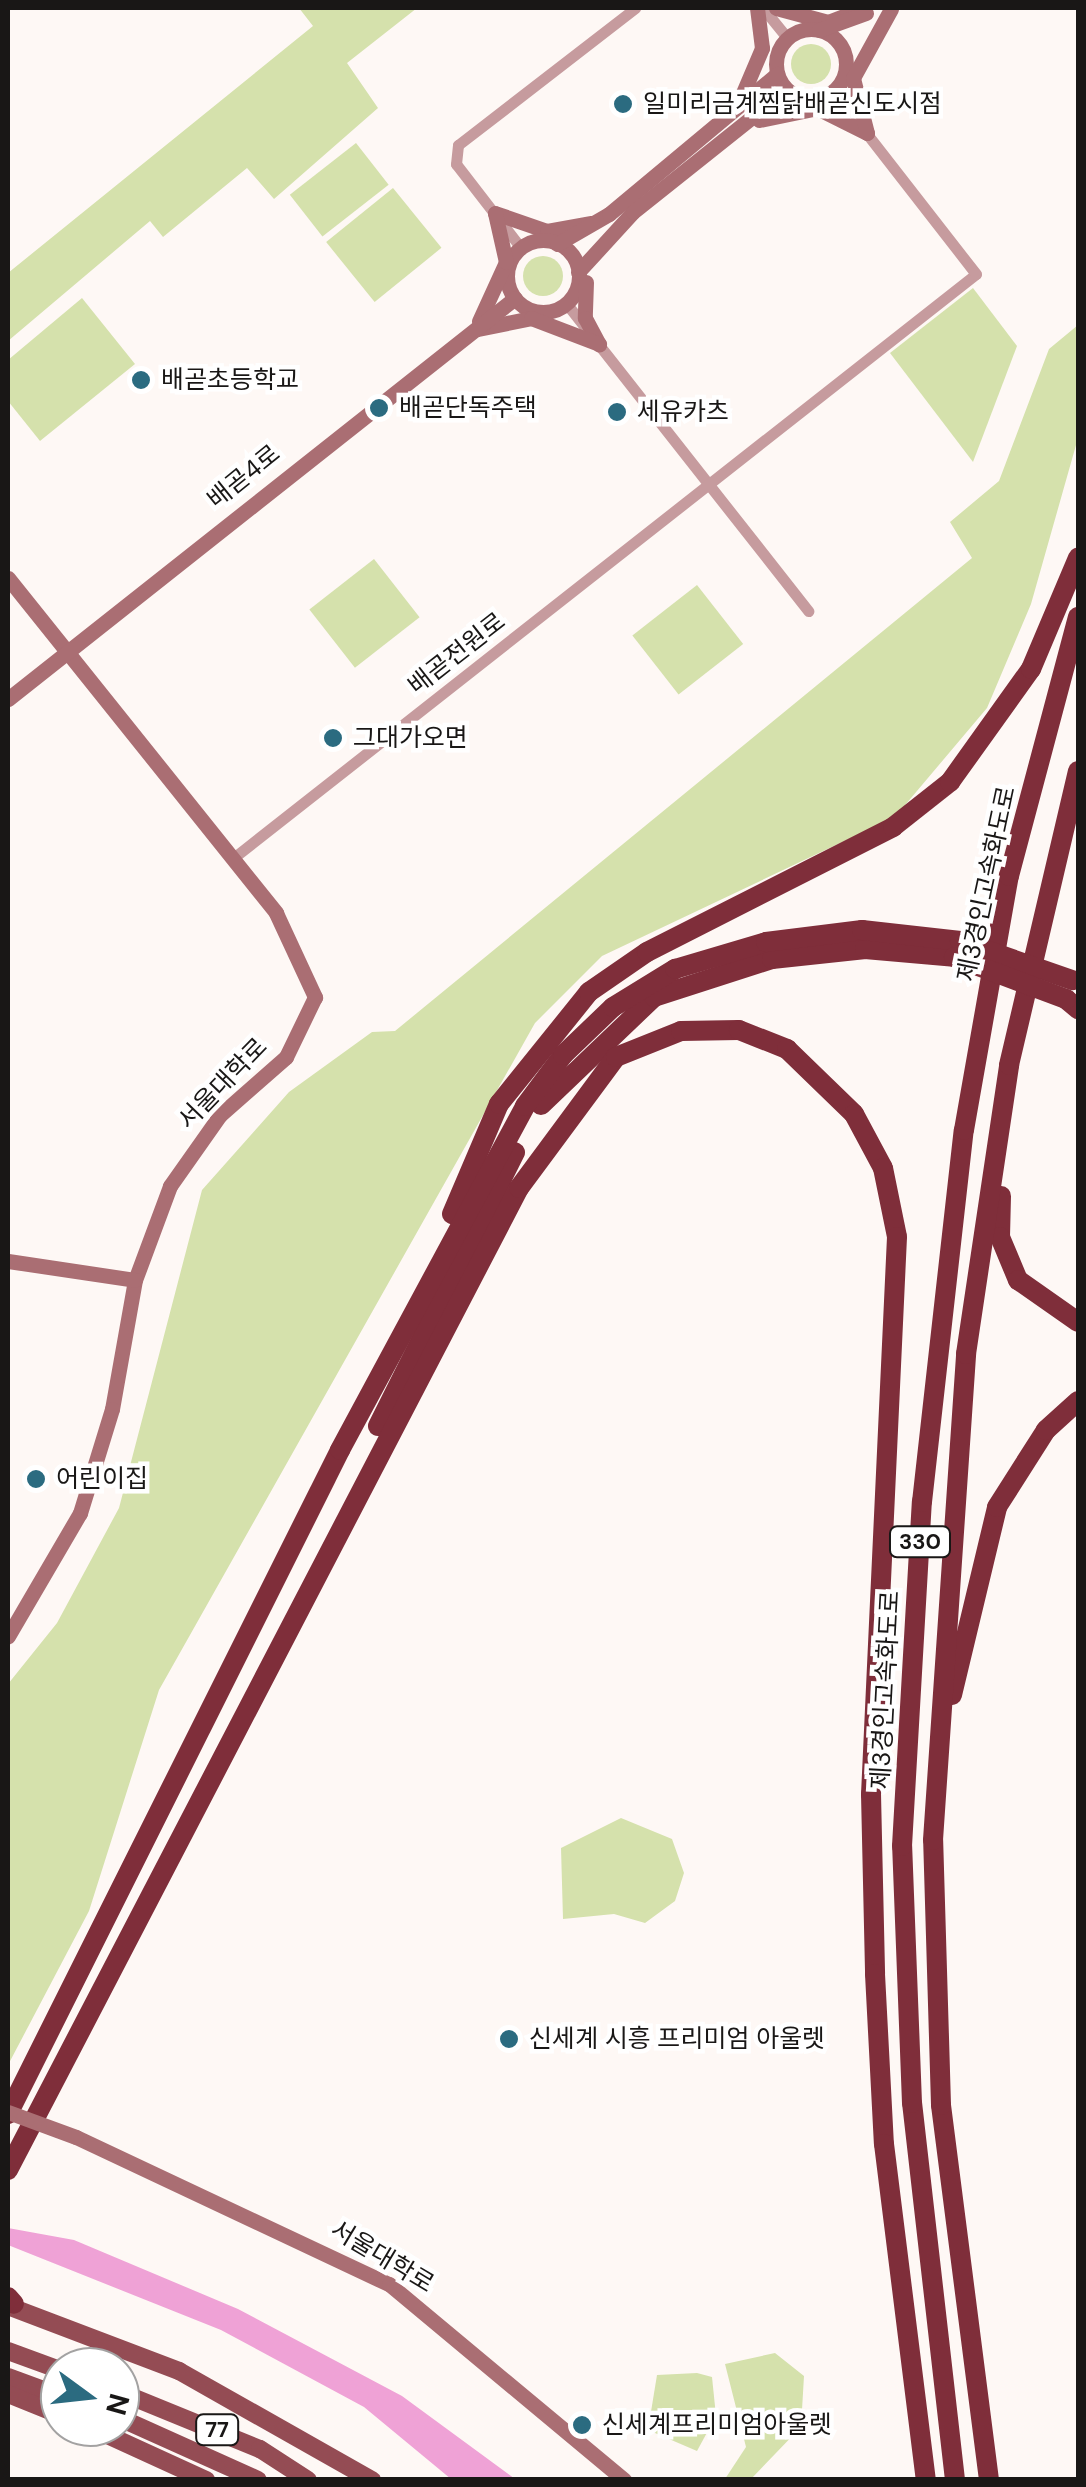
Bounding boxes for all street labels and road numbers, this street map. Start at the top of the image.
street label: 배곧4로 [202,439,286,515]
street label: 배곧전원로 [402,607,512,701]
street label: 제3경인고속화도로 [952,784,1022,984]
street label: 서울대학로 [172,1032,274,1136]
road number: 330 [888,1525,952,1559]
street label: 제3경인고속화도로 [866,1590,906,1790]
street label: 서울대학로 [325,2215,439,2299]
road number: 77 [194,2413,240,2447]

